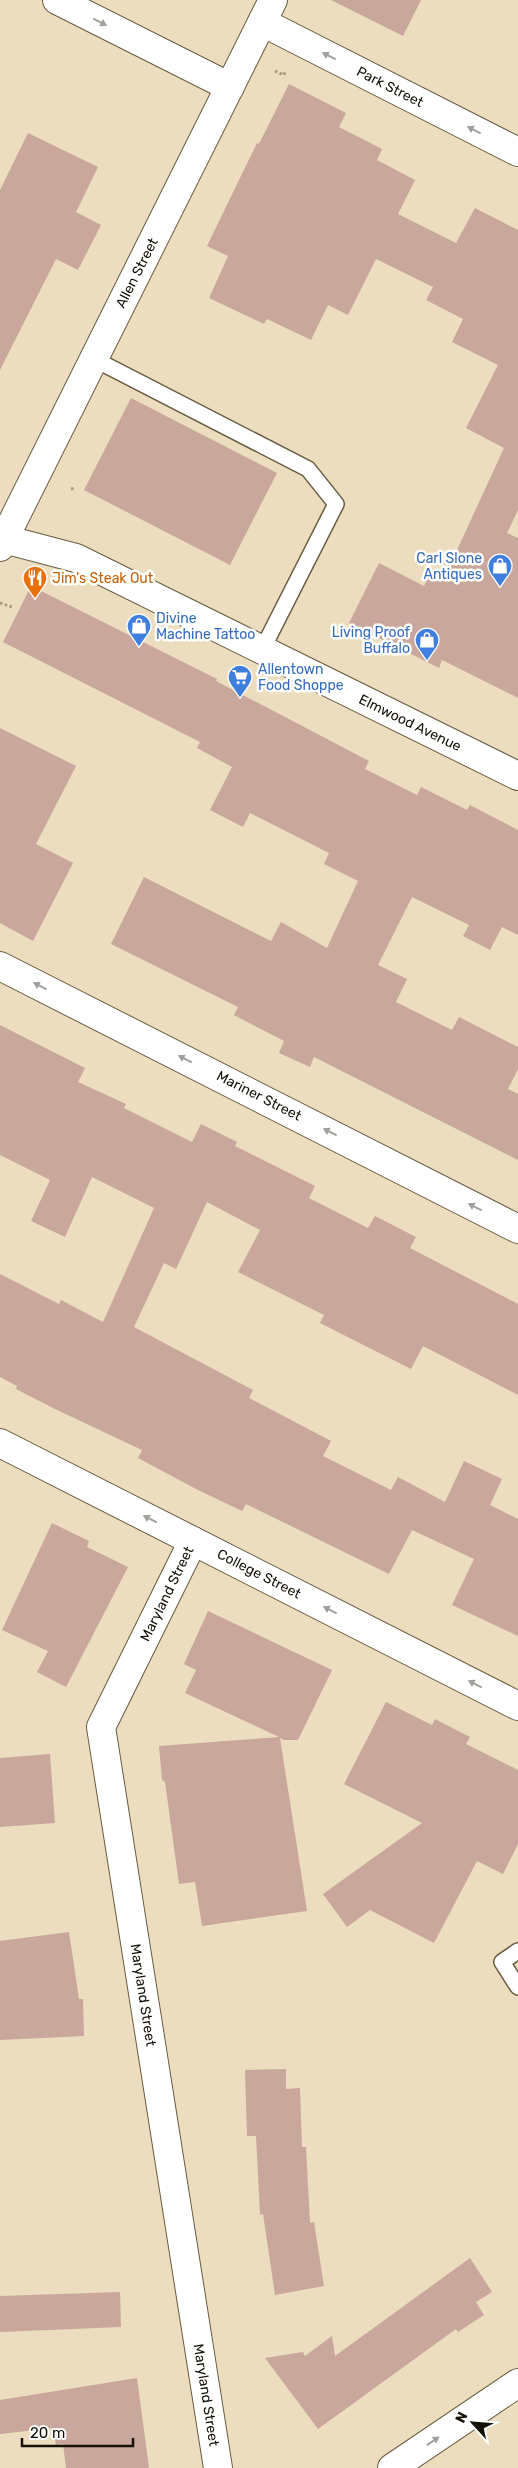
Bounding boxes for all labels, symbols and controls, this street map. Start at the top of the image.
one-way arrow [93,18,107,26]
one-way arrow [322,52,337,60]
street label: Park Street [354,63,427,111]
one-way arrow [467,126,482,134]
street label: Allen Street [112,235,162,311]
place label: Carl Slone Antiques [416,550,482,583]
shop icon: Carl Slone Antiques [487,553,513,587]
restaurant icon: Jim's Steak Out [22,565,48,599]
place label: Jim's Steak Out [52,570,154,587]
place label: Divine Machine Tattoo [156,610,255,643]
shop icon: Divine Machine Tattoo [126,613,152,647]
place label: Living Proof Buffalo [332,624,411,657]
shop icon: Living Proof Buffalo [414,627,440,661]
place label: Allentown Food Shoppe [258,661,344,694]
supermarket icon: Allentown Food Shoppe [227,664,253,698]
street label: Elmwood Avenue [356,691,464,755]
one-way arrow [33,982,47,990]
one-way arrow [178,1055,192,1063]
street label: Mariner Street [214,1067,305,1125]
one-way arrow [323,1128,337,1136]
one-way arrow [467,1203,482,1211]
one-way arrow [142,1515,157,1523]
street label: Maryland Street [137,1543,198,1644]
street label: College Street [214,1546,304,1603]
one-way arrow [322,1606,337,1614]
one-way arrow [467,1680,482,1688]
street label: Maryland Street [126,1942,160,2048]
street label: Maryland Street [189,2342,223,2448]
north arrow [448,2398,498,2448]
text: N [452,2409,472,2426]
scale bar [22,2416,134,2448]
text: 20 m [30,2424,65,2442]
one-way arrow [426,2436,439,2446]

